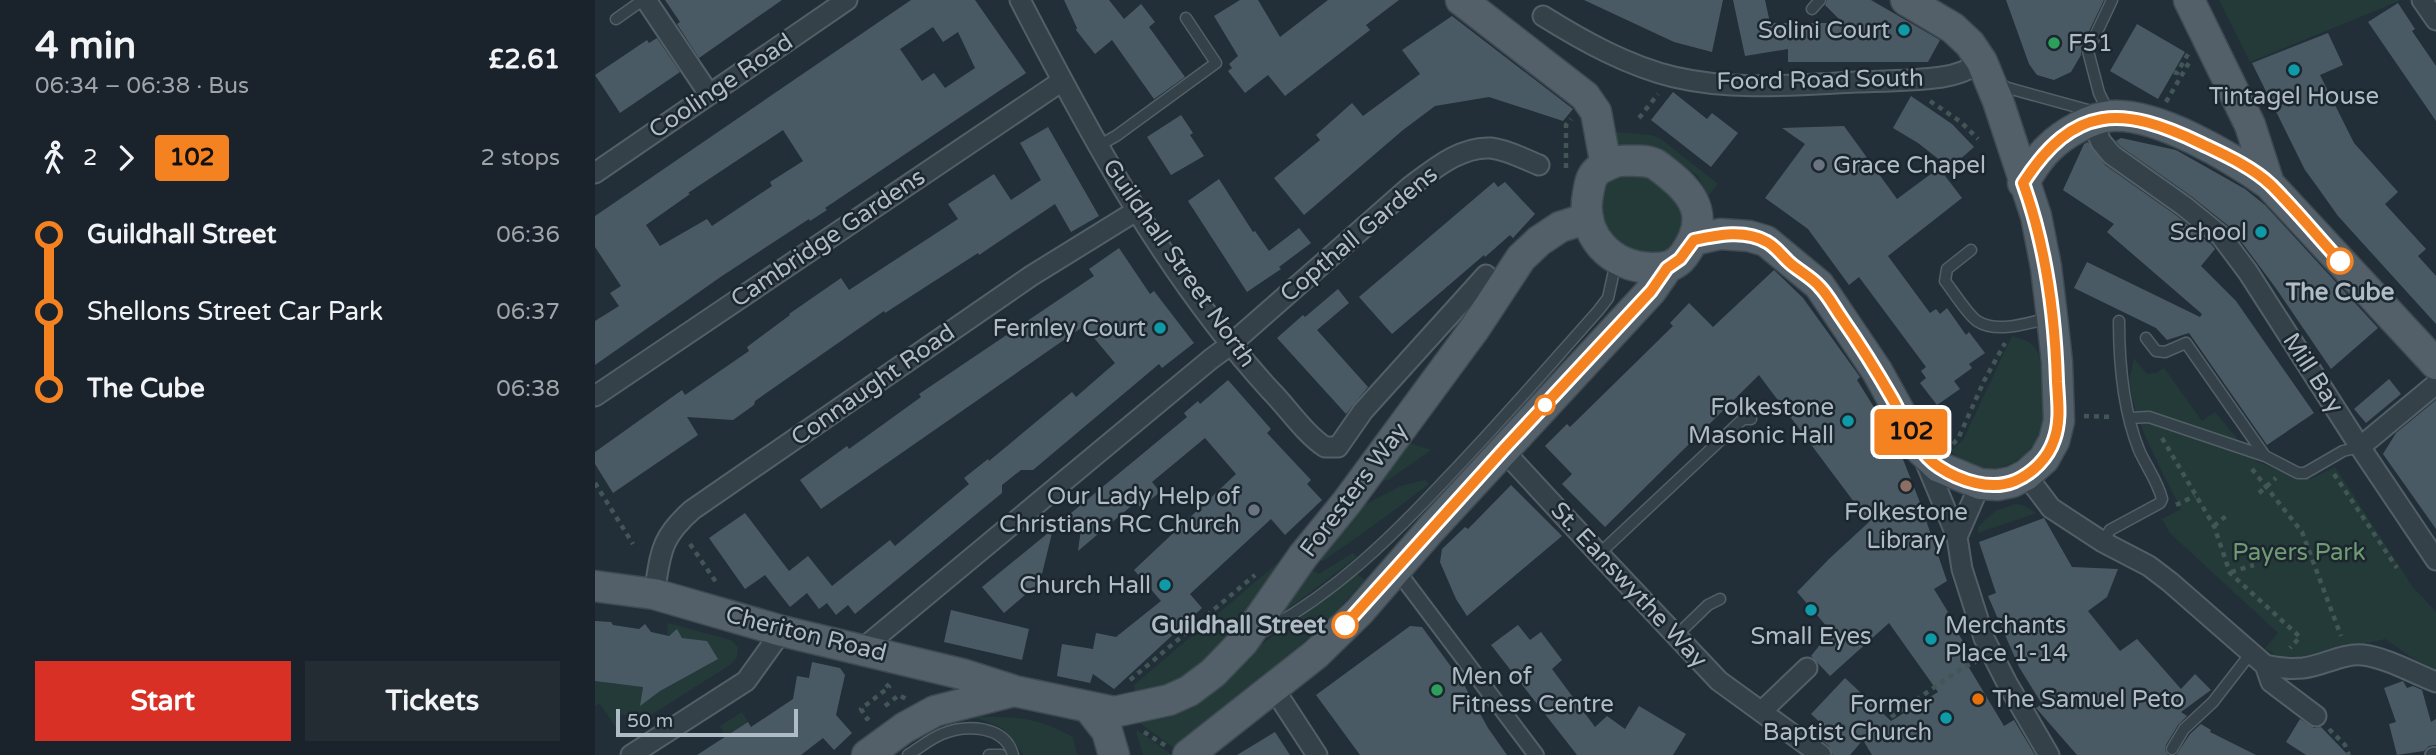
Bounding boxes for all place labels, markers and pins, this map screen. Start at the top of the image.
place label: Solini Court [1758,16,1890,45]
marker: Solini Court [1896,22,1912,38]
place label: F51 [2068,29,2113,58]
marker: F51 [2046,35,2062,51]
marker: Tintagel House [2286,62,2302,78]
place label: Tintagel House [2209,82,2379,111]
place label: Grace Chapel [1833,151,1986,180]
marker: Grace Chapel [1811,157,1827,173]
place label: School [2170,218,2247,247]
marker: School [2253,224,2269,240]
marker: The Cube [2327,248,2353,274]
place label: The Cube [2285,278,2395,307]
place label: Fernley Court [993,314,1146,343]
marker: Fernley Court [1152,320,1168,336]
place label: Folkestone Masonic Hall [1688,393,1834,450]
unlabelled marker [1535,395,1555,415]
marker: Folkestone Masonic Hall [1840,413,1856,429]
marker: Folkestone Library [1898,478,1914,494]
place label: Our Lady Help of Christians RC Church [999,482,1241,539]
place label: Folkestone Library [1844,498,1968,555]
marker: Our Lady Help of Christians RC Church [1246,502,1262,518]
place label: Church Hall [1019,571,1151,600]
marker: Church Hall [1157,577,1173,593]
marker: Small Eyes [1803,602,1819,618]
place label: Guildhall Street [1151,611,1327,640]
place label: Merchants Place 1-14 [1945,611,2068,668]
marker: Guildhall Street [1332,612,1358,638]
place label: Small Eyes [1750,622,1872,651]
marker: Merchants Place 1-14 [1923,631,1939,647]
place label: Men of Fitness Centre [1451,662,1614,719]
marker: Men of Fitness Centre [1429,682,1445,698]
place label: The Samuel Peto [1992,685,2185,714]
place label: Former Baptist Church [1763,690,1933,747]
marker: The Samuel Peto [1970,691,1986,707]
marker: Former Baptist Church [1938,710,1954,726]

